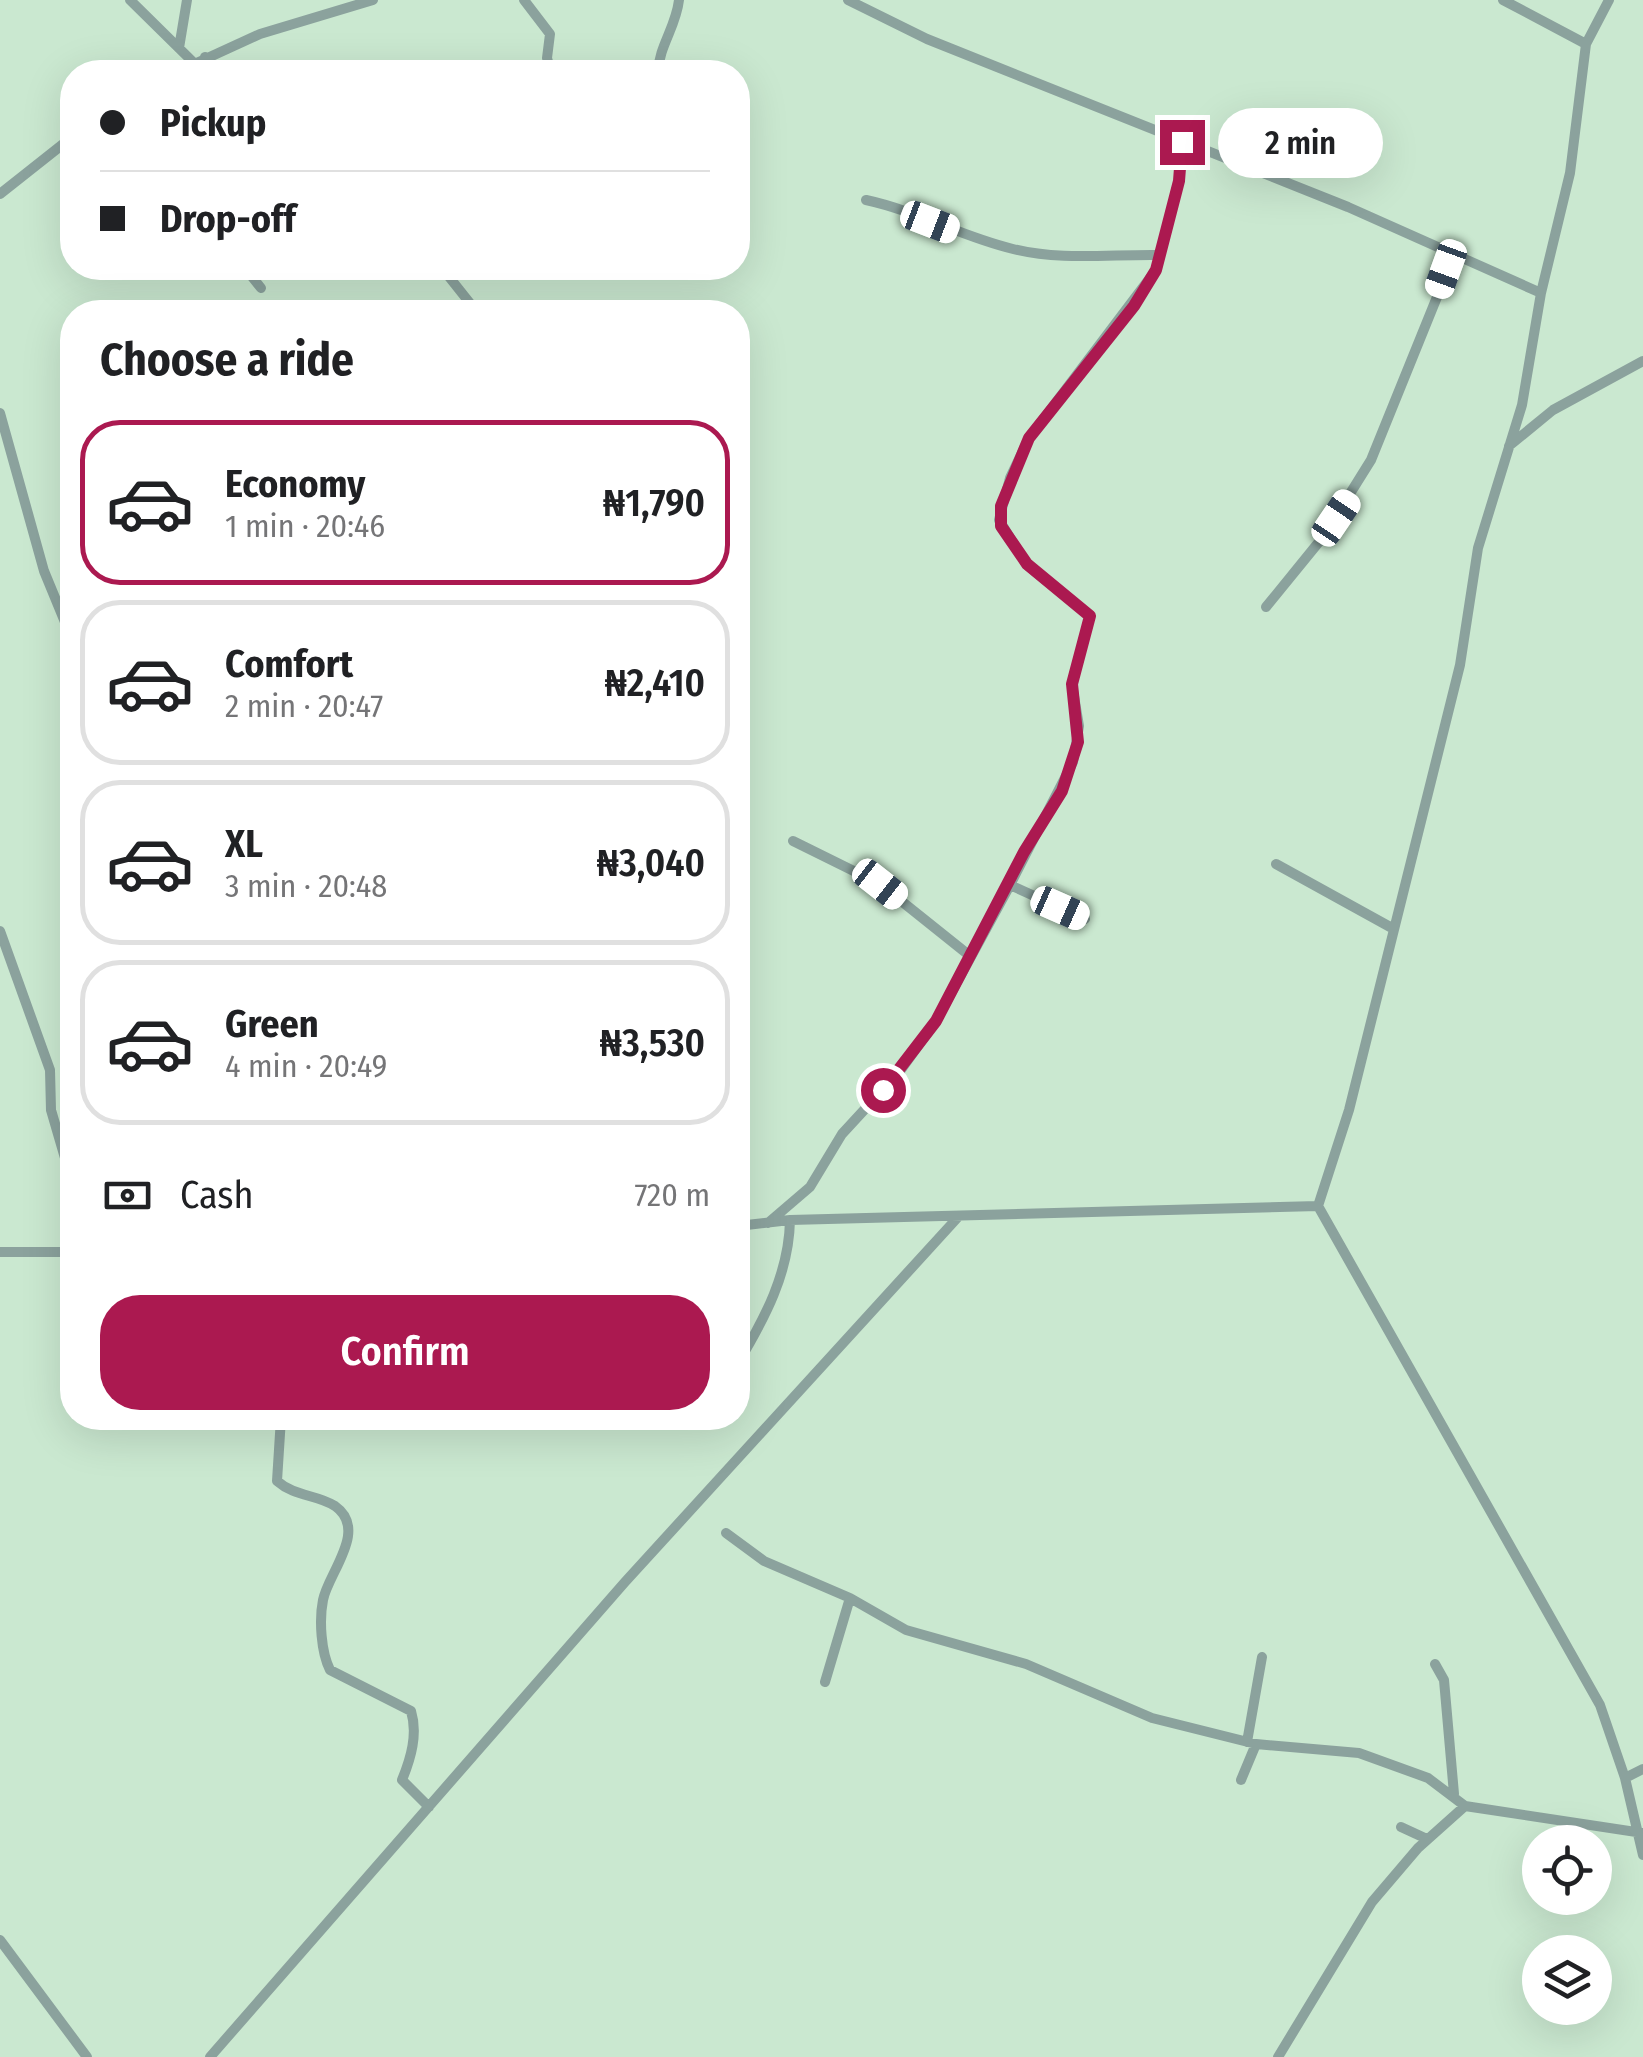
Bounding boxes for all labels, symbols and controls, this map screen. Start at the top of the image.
text: Pickup [160,100,266,146]
callout: 2 min [1217,107,1382,177]
route end [1160,120,1205,165]
text: 2 min [1265,124,1336,162]
text: Drop-off [160,196,296,242]
car [897,197,963,247]
car [1422,236,1470,302]
text: Choose a ride [100,333,354,387]
icon: car [105,458,195,548]
text: Economy [225,461,365,507]
text: ₦1,790 [603,480,705,526]
car [1307,485,1365,551]
text: 1 min · 20:46 [225,507,385,545]
icon: car [105,638,195,728]
text: Comfort [225,641,353,687]
text: ₦2,410 [604,660,705,706]
text: 2 min · 20:47 [225,687,383,725]
icon: car [105,818,195,908]
text: XL [225,821,263,867]
text: ₦3,040 [597,840,705,886]
car [847,854,913,914]
text: 3 min · 20:48 [225,867,387,905]
car [1026,882,1094,934]
icon: car [105,998,195,1088]
text: Green [225,1001,319,1047]
text: ₦3,530 [600,1020,705,1066]
text: 4 min · 20:49 [225,1047,387,1085]
route start [861,1068,906,1113]
icon: cash [100,1168,155,1223]
text: Cash [180,1172,254,1218]
text: 720 m [634,1176,710,1214]
button: Confirm [100,1295,710,1410]
map controls [1522,1825,1612,2025]
button: locate [1522,1825,1612,1915]
button: layers [1522,1935,1612,2025]

